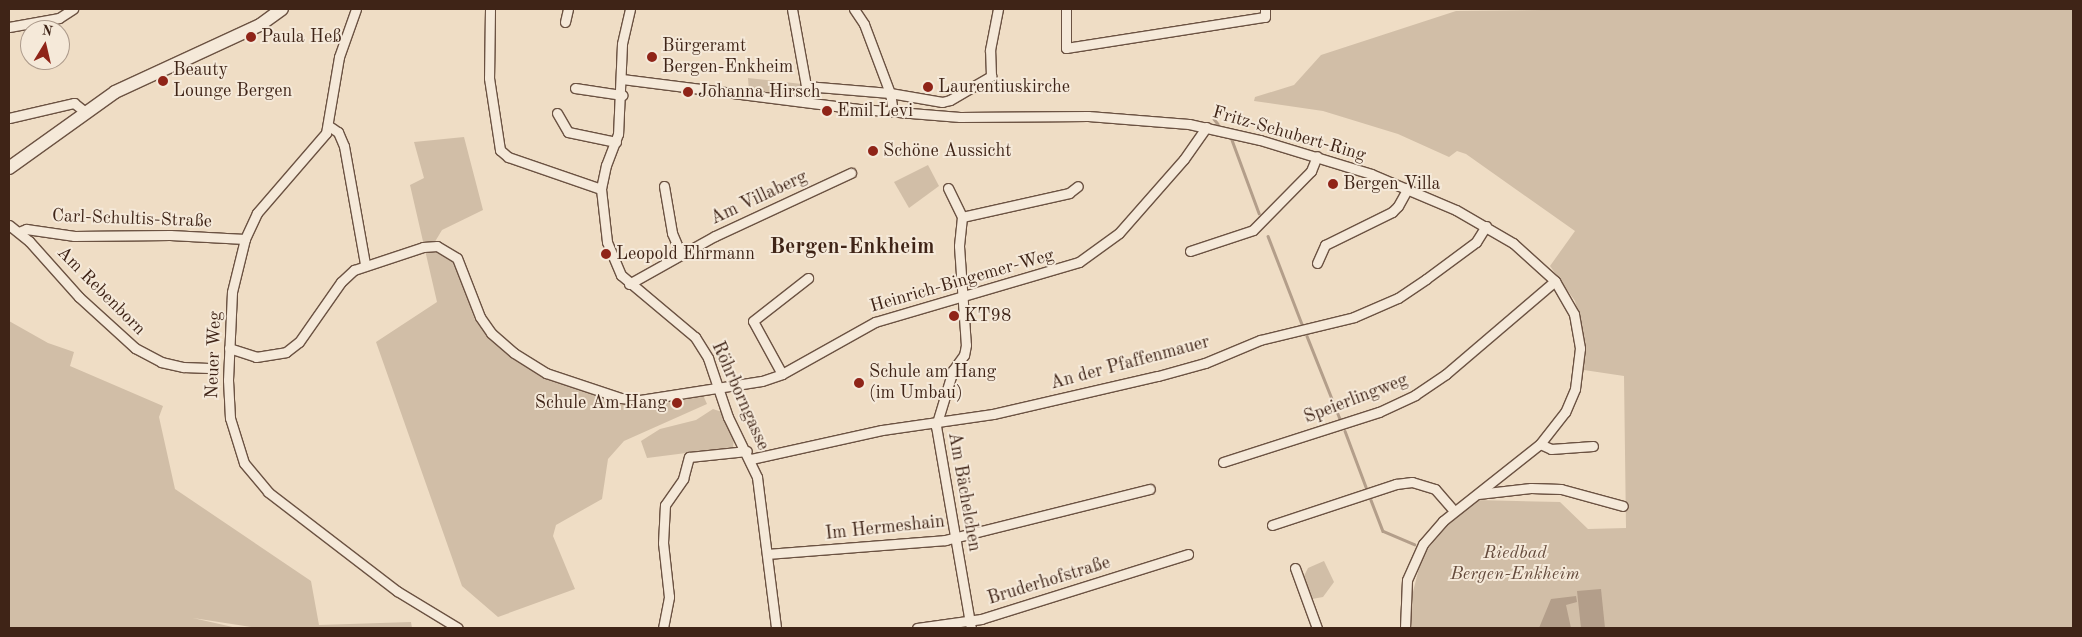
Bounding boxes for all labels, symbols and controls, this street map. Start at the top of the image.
north arrow [20,20,70,70]
text: N [41,23,54,39]
place label: Paula Heß [261,26,342,48]
marker: Paula Heß [245,31,257,43]
place label: Bürgeramt Bergen-Enkheim [662,36,793,78]
marker: Bürgeramt Bergen-Enkheim [646,51,658,63]
place label: Beauty Lounge Bergen [173,60,292,102]
marker: Beauty Lounge Bergen [157,75,169,87]
place label: Laurentiuskirche [938,76,1070,98]
place label: Johanna Hirsch [698,81,821,103]
marker: Laurentiuskirche [922,81,934,93]
marker: Johanna Hirsch [682,86,694,98]
place label: Emil Levi [837,100,913,122]
street label: Fritz-Schubert-Ring [1210,102,1368,166]
marker: Emil Levi [821,105,833,117]
place label: Schöne Aussicht [883,140,1012,162]
marker: Schöne Aussicht [867,145,879,157]
street label: Am Villaberg [707,166,811,230]
place label: Bergen Villa [1343,173,1440,195]
marker: Bergen Villa [1327,178,1339,190]
street label: Carl-Schultis-Straße [52,205,212,233]
district label: Bergen-Enkheim [769,235,935,261]
street label: Am Rebenborn [52,242,150,340]
place label: Leopold Ehrmann [616,243,755,265]
street label: Heinrich-Bingemer-Weg [867,244,1057,318]
marker: Leopold Ehrmann [600,248,612,260]
place label: KT98 [964,305,1011,327]
marker: KT98 [948,310,960,322]
street label: Neuer Weg [202,311,226,399]
street label: An der Pfaffenmauer [1048,331,1212,395]
street label: Röhrborngasse [706,338,774,454]
place label: Schule am Hang (im Umbau) [869,362,996,404]
street label: Speierlingweg [1301,369,1411,429]
marker: Schule am Hang (im Umbau) [853,377,865,389]
place label: Schule Am Hang [535,392,667,414]
marker: Schule Am Hang [671,397,683,409]
street label: Am Bächelchen [943,431,985,553]
street label: Im Hermeshain [824,511,946,545]
park label: Riedbad Bergen-Enkheim [1450,543,1580,586]
street label: Bruderhofstraße [985,552,1113,610]

